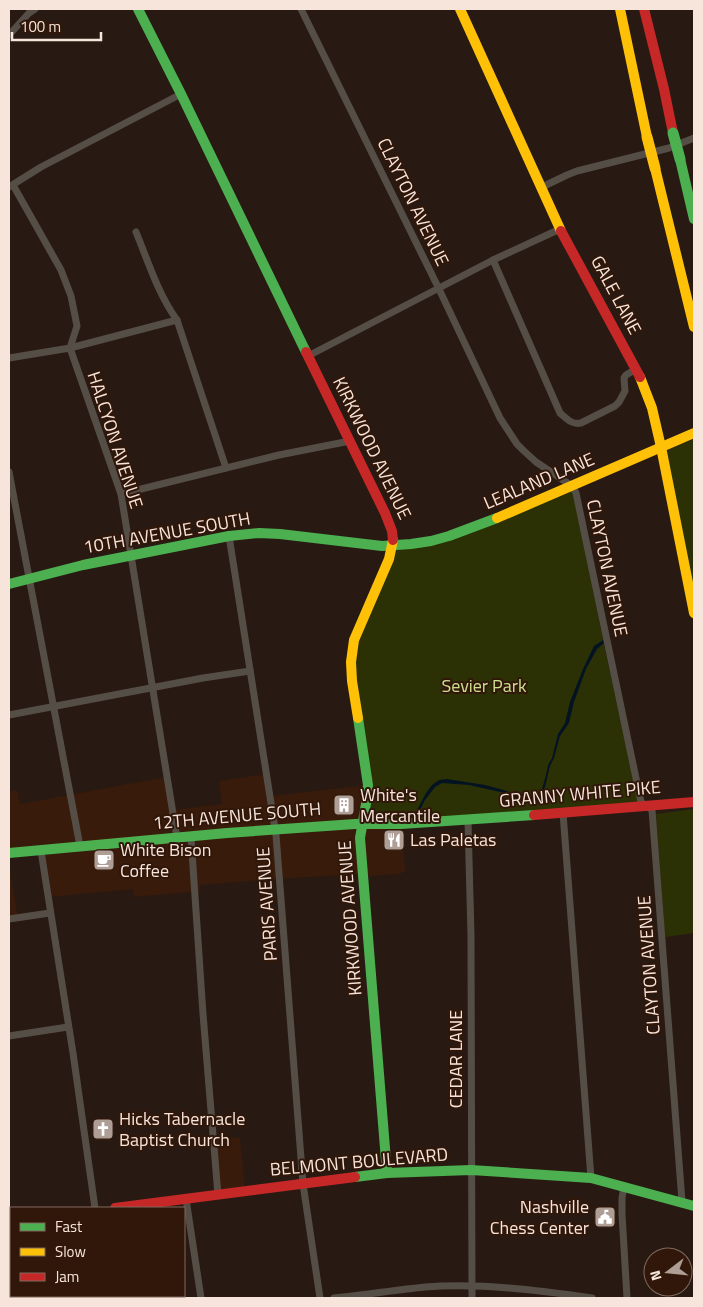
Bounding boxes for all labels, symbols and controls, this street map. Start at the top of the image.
scale bar [12,10,101,42]
text: 100 m [20,15,61,38]
street label: CLAYTON AVENUE [371,133,456,270]
street label: GALE LANE [584,251,649,339]
street label: HALCYON AVENUE [81,368,150,512]
street label: KIRKWOOD AVENUE [326,372,419,524]
street label: LEALAND LANE [479,445,598,516]
street label: CLAYTON AVENUE [580,497,635,639]
street label: 10TH AVENUE SOUTH [81,505,252,560]
park label: Sevier Park [441,672,527,699]
street label: GRANNY WHITE PIKE [498,773,662,814]
place label: White's Mercantile [360,781,440,829]
building icon: White's Mercantile [332,793,356,817]
street label: 12TH AVENUE SOUTH [152,795,322,836]
place label: Las Paletas [410,826,496,853]
restaurant icon: Las Paletas [382,828,406,852]
place label: White Bison Coffee [120,836,212,884]
street label: KIRKWOOD AVENUE [331,839,368,997]
street label: PARIS AVENUE [249,846,284,962]
cafe icon: White Bison Coffee [92,848,116,872]
street label: CLAYTON AVENUE [630,894,667,1036]
street label: CEDAR LANE [442,1010,469,1108]
place label: Hicks Tabernacle Baptist Church [119,1105,245,1153]
church icon: Hicks Tabernacle Baptist Church [91,1117,115,1141]
street label: BELMONT BOULEVARD [269,1140,449,1183]
place label: Nashville Chess Center [490,1193,589,1241]
public building icon: Nashville Chess Center [593,1205,617,1229]
legend [10,1207,185,1297]
text: Fast [55,1215,83,1238]
text: Slow [55,1240,86,1263]
north arrow [643,1247,693,1297]
text: Jam [55,1265,79,1288]
text: N [644,1268,666,1283]

